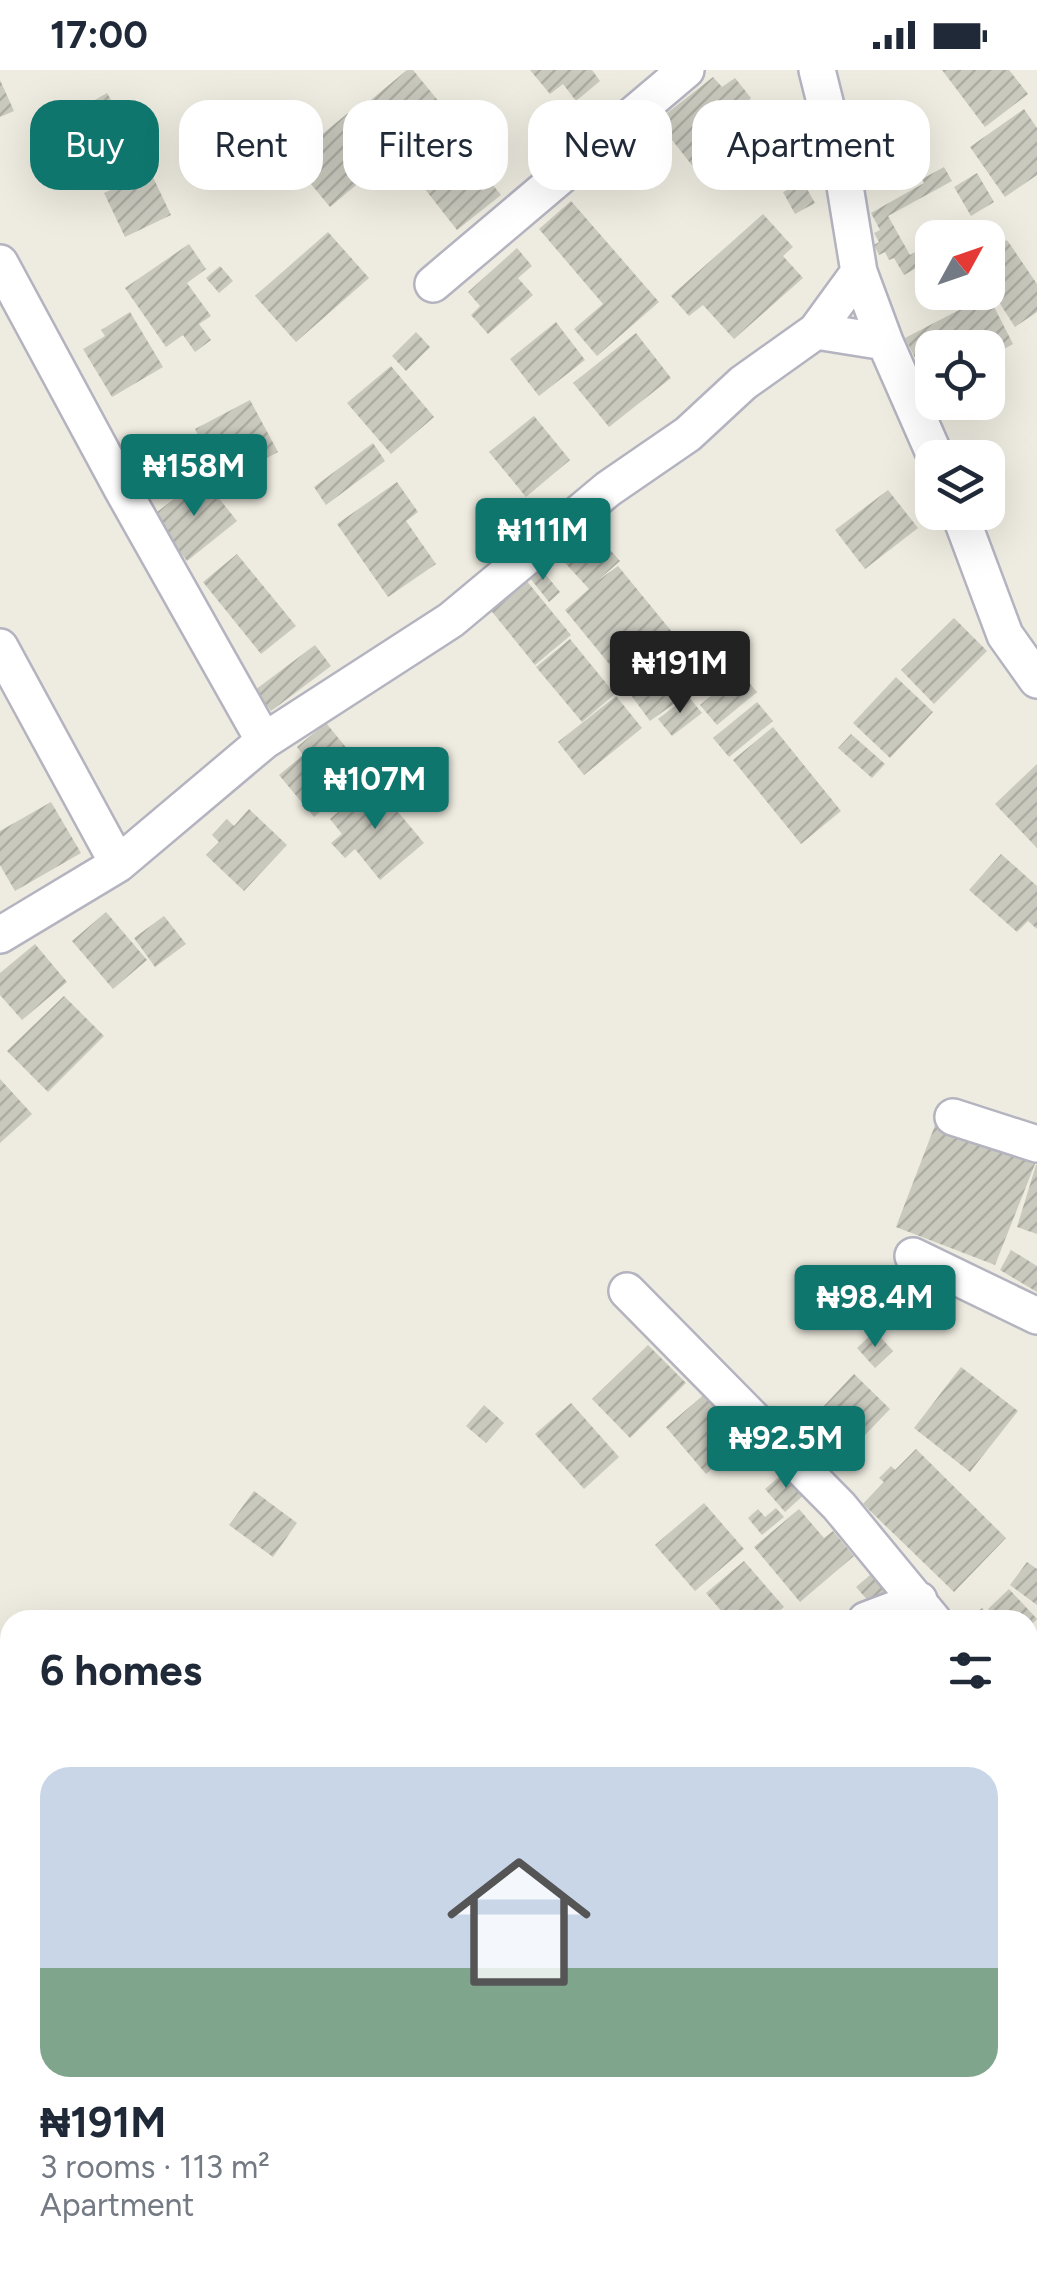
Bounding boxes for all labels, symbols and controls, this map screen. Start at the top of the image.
text: 17:00 [50,12,148,58]
chip: Buy [30,100,159,190]
chip: Rent [179,100,323,190]
chip: Filters [343,100,508,190]
chip: New [528,100,672,190]
chip: Apartment [692,100,930,190]
north arrow [915,220,1005,310]
map controls [915,220,1005,530]
button: locate [915,330,1005,420]
pin: ₦158M [124,434,264,519]
button: layers [915,440,1005,530]
text: ₦158M [143,447,245,485]
pin: ₦111M [473,498,613,583]
text: ₦111M [497,511,589,549]
pin: ₦191M [610,631,750,716]
text: ₦191M [632,644,728,682]
pin: ₦107M [305,747,445,832]
text: ₦107M [324,760,426,798]
pin: ₦98.4M [794,1265,956,1350]
text: ₦98.4M [817,1278,933,1316]
pin: ₦92.5M [705,1406,867,1491]
text: ₦92.5M [729,1419,843,1457]
icon: filters [943,1643,998,1698]
text: 6 homes [40,1645,202,1696]
icon: home [429,1832,609,2012]
text: ₦191M [40,2097,166,2148]
text: 3 rooms · 113 m² [40,2148,270,2186]
text: Apartment [40,2186,194,2224]

